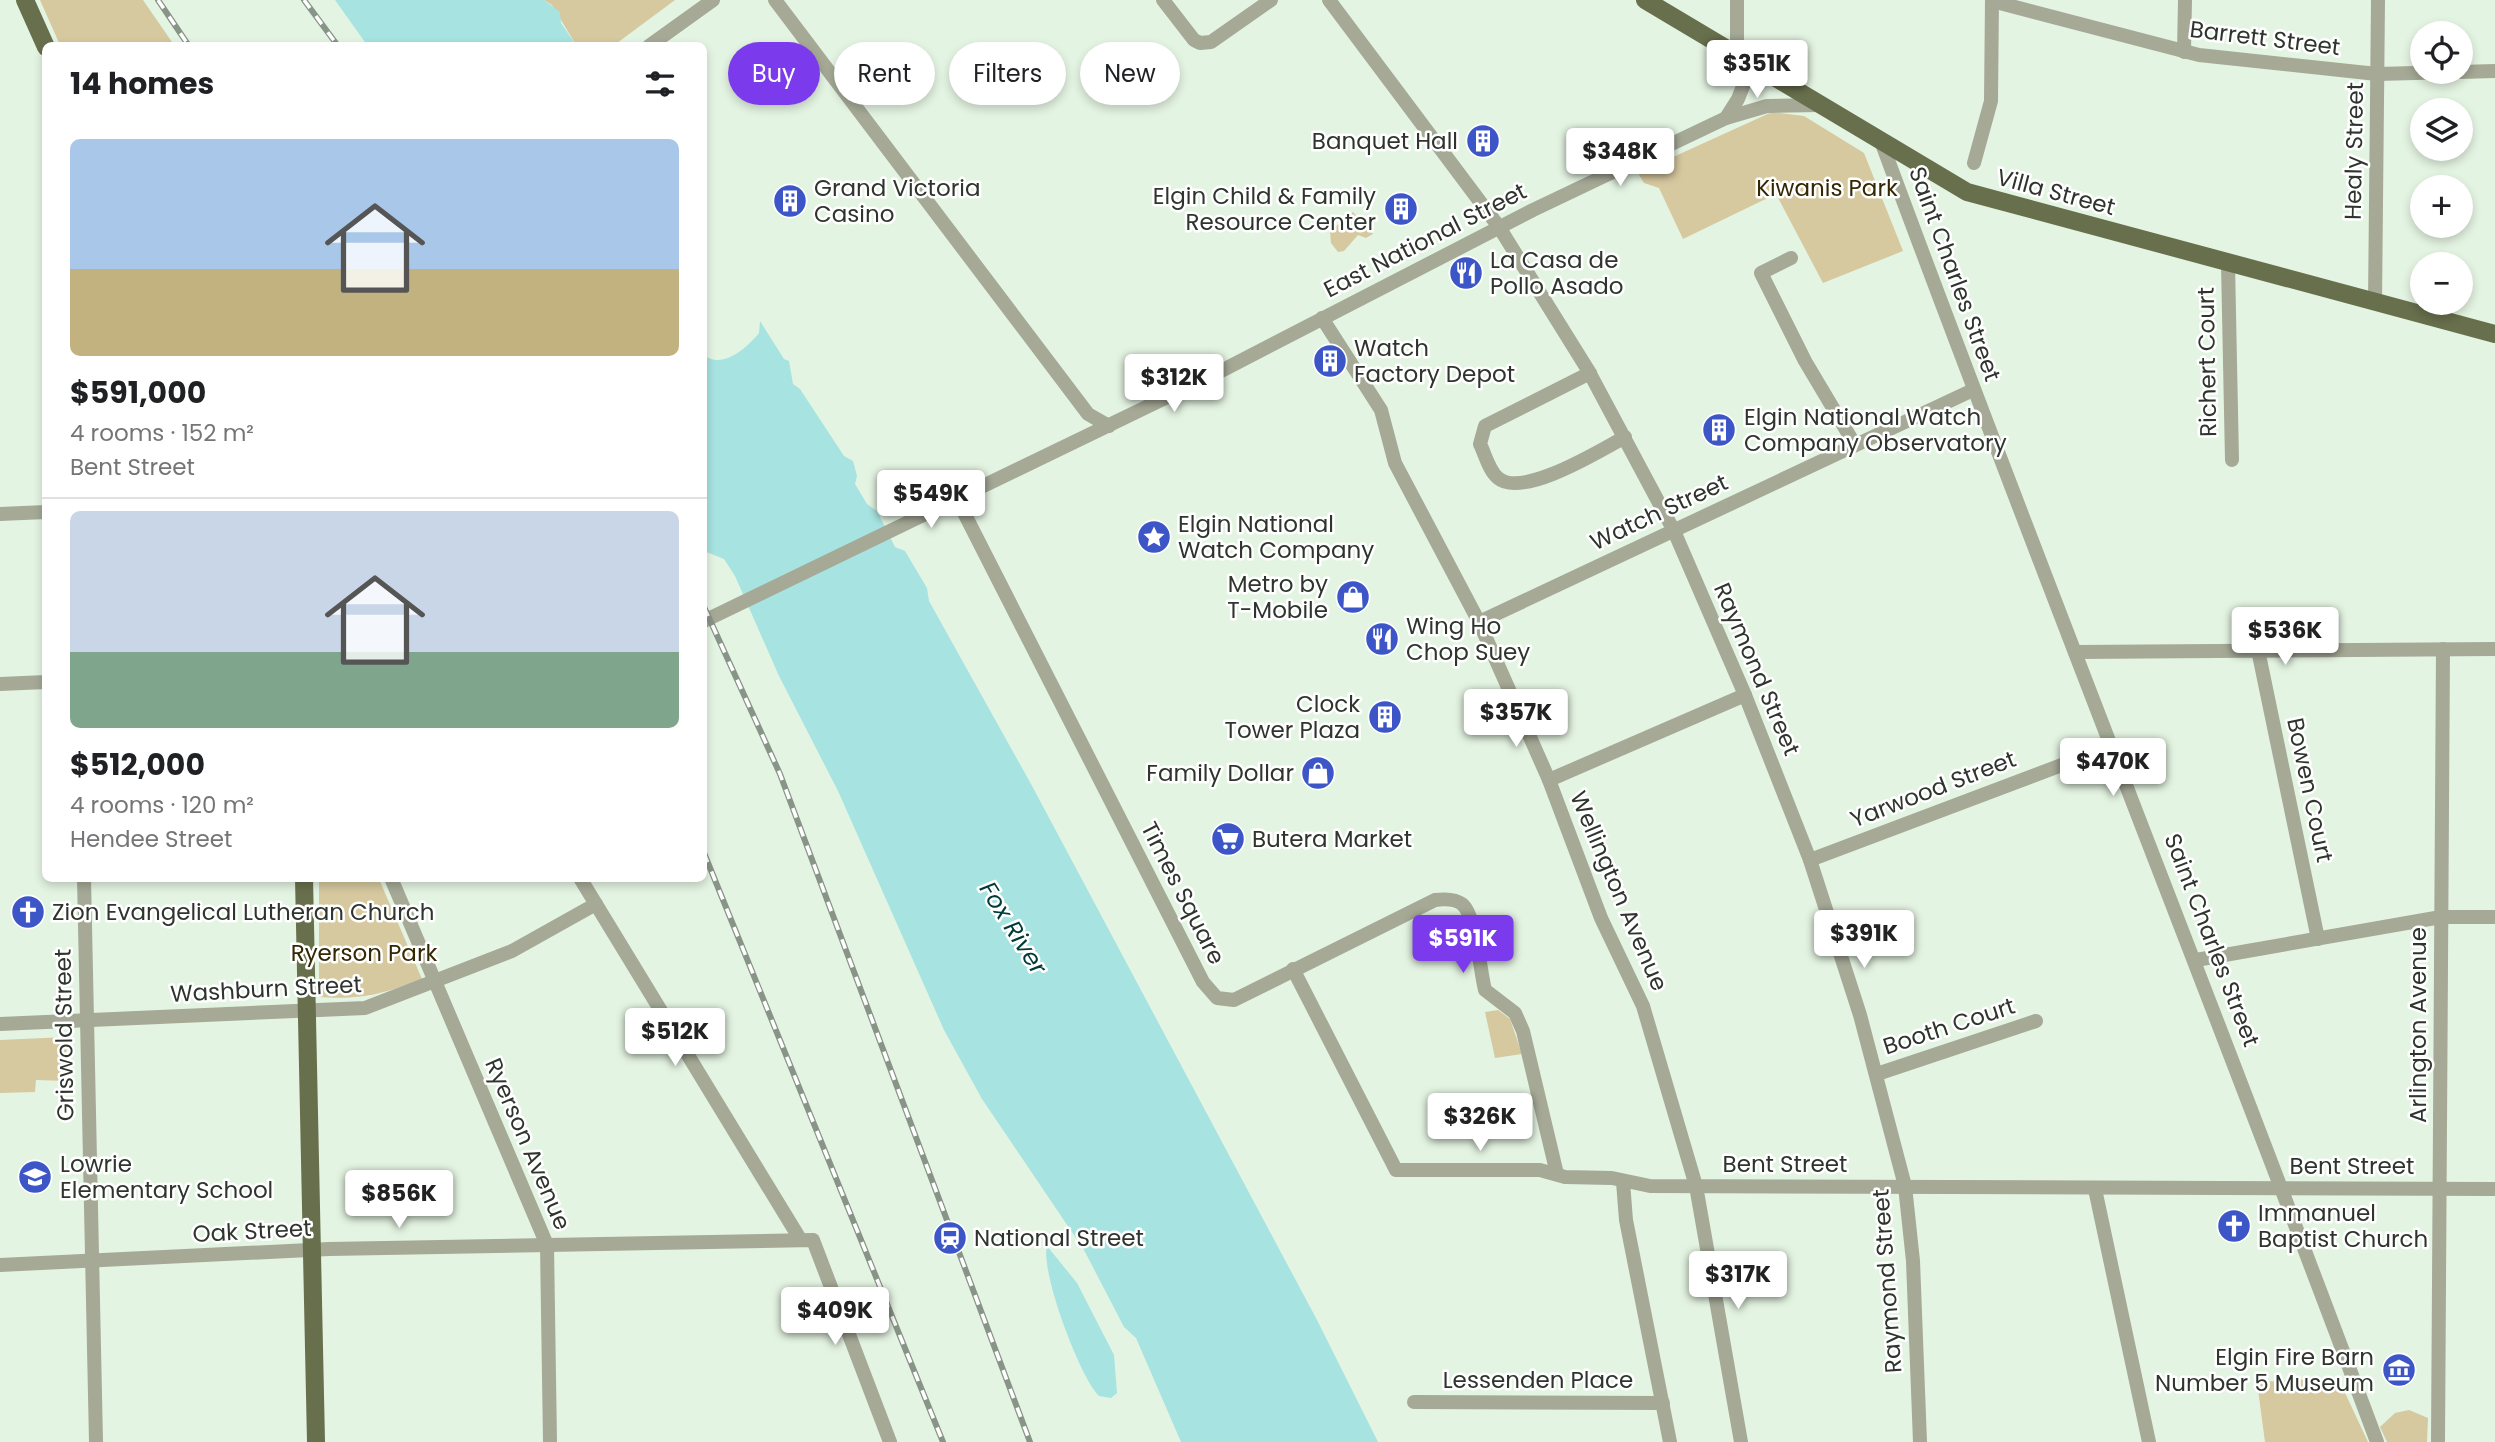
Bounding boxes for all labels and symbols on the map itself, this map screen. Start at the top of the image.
street label: Barrett Street [2188,13,2342,63]
pin: $351K [1708,41,1806,100]
street label: Healy Street [2337,82,2371,220]
building icon: Banquet Hall [1464,122,1502,160]
place label: Banquet Hall [1312,125,1458,157]
pin: $348K [1571,128,1669,188]
street label: Villa Street [1993,161,2119,223]
street label: Saint Charles Street [1901,162,2009,386]
place label: Grand Victoria Casino [814,172,980,230]
park label: Kiwanis Park [1756,172,1898,204]
street label: East National Street [1318,175,1532,305]
place label: Elgin Child & Family Resource Center [1153,180,1376,238]
building icon: Grand Victoria Casino [771,182,809,220]
building icon: Elgin Child & Family Resource Center [1382,190,1420,228]
place label: La Casa de Pollo Asado [1490,244,1624,302]
restaurant icon: La Casa de Pollo Asado [1447,254,1485,292]
street label: Richert Court [2190,287,2224,437]
place label: Watch Factory Depot [1354,332,1515,390]
building icon: Watch Factory Depot [1311,342,1349,380]
pin: $312K [1125,354,1223,414]
place label: Elgin National Watch Company Observatory [1744,401,2007,459]
building icon: Elgin National Watch Company Observatory [1700,411,1738,449]
street label: Watch Street [1585,466,1733,558]
pin: $549K [882,470,980,530]
place label: Elgin National Watch Company [1178,508,1374,566]
place icon: Elgin National Watch Company [1135,518,1173,556]
place label: Metro by T-Mobile [1227,568,1328,626]
shop icon: Metro by T-Mobile [1334,578,1372,616]
street label: Raymond Street [1706,578,1808,760]
pin: $536K [2236,608,2334,667]
place label: Wing Ho Chop Suey [1406,610,1530,668]
restaurant icon: Wing Ho Chop Suey [1363,620,1401,658]
place label: Clock Tower Plaza [1224,688,1360,746]
pin: $357K [1467,690,1565,749]
building icon: Clock Tower Plaza [1366,698,1404,736]
street label: Bowen Court [2279,715,2341,865]
pin: $470K [2064,738,2162,798]
street label: Yarwood Street [1846,743,2020,835]
shop icon: Family Dollar [1299,754,1337,792]
place label: Family Dollar [1146,757,1294,789]
street label: Wellington Avenue [1562,786,1676,996]
street label: Times Square [1133,816,1233,970]
supermarket icon: Butera Market [1209,820,1247,858]
place label: Butera Market [1252,823,1412,855]
street label: Saint Charles Street [2157,829,2267,1051]
water label: Fox River [972,875,1055,981]
church icon: Zion Evangelical Lutheran Church [9,893,47,931]
place label: Zion Evangelical Lutheran Church [52,896,435,928]
pin: $391K [1815,911,1913,970]
pin: $591K [1414,916,1512,975]
street label: Arlington Avenue [2402,927,2434,1123]
park label: Ryerson Park [291,937,437,969]
street label: Griswold Street [46,949,82,1121]
street label: Washburn Street [169,968,363,1010]
street label: Booth Court [1879,990,2019,1062]
pin: $512K [626,1009,724,1068]
street label: Ryerson Avenue [477,1053,579,1235]
pin: $326K [1431,1094,1529,1153]
place label: Lowrie Elementary School [60,1148,273,1206]
street label: Bent Street [1723,1148,1847,1180]
street label: Bent Street [2290,1150,2414,1182]
school or university icon: Lowrie Elementary School [16,1158,54,1196]
pin: $856K [350,1170,448,1230]
street label: Raymond Street [1865,1188,1909,1374]
place label: Immanuel Baptist Church [2258,1197,2428,1255]
church icon: Immanuel Baptist Church [2215,1207,2253,1245]
street label: Oak Street [192,1212,312,1250]
station icon: National Street [931,1219,969,1257]
place label: National Street [974,1222,1144,1254]
pin: $317K [1689,1252,1787,1311]
pin: $409K [786,1288,884,1347]
place label: Elgin Fire Barn Number 5 Museum [2155,1341,2374,1399]
museum icon: Elgin Fire Barn Number 5 Museum [2380,1351,2418,1389]
street label: Lessenden Place [1443,1364,1633,1396]

